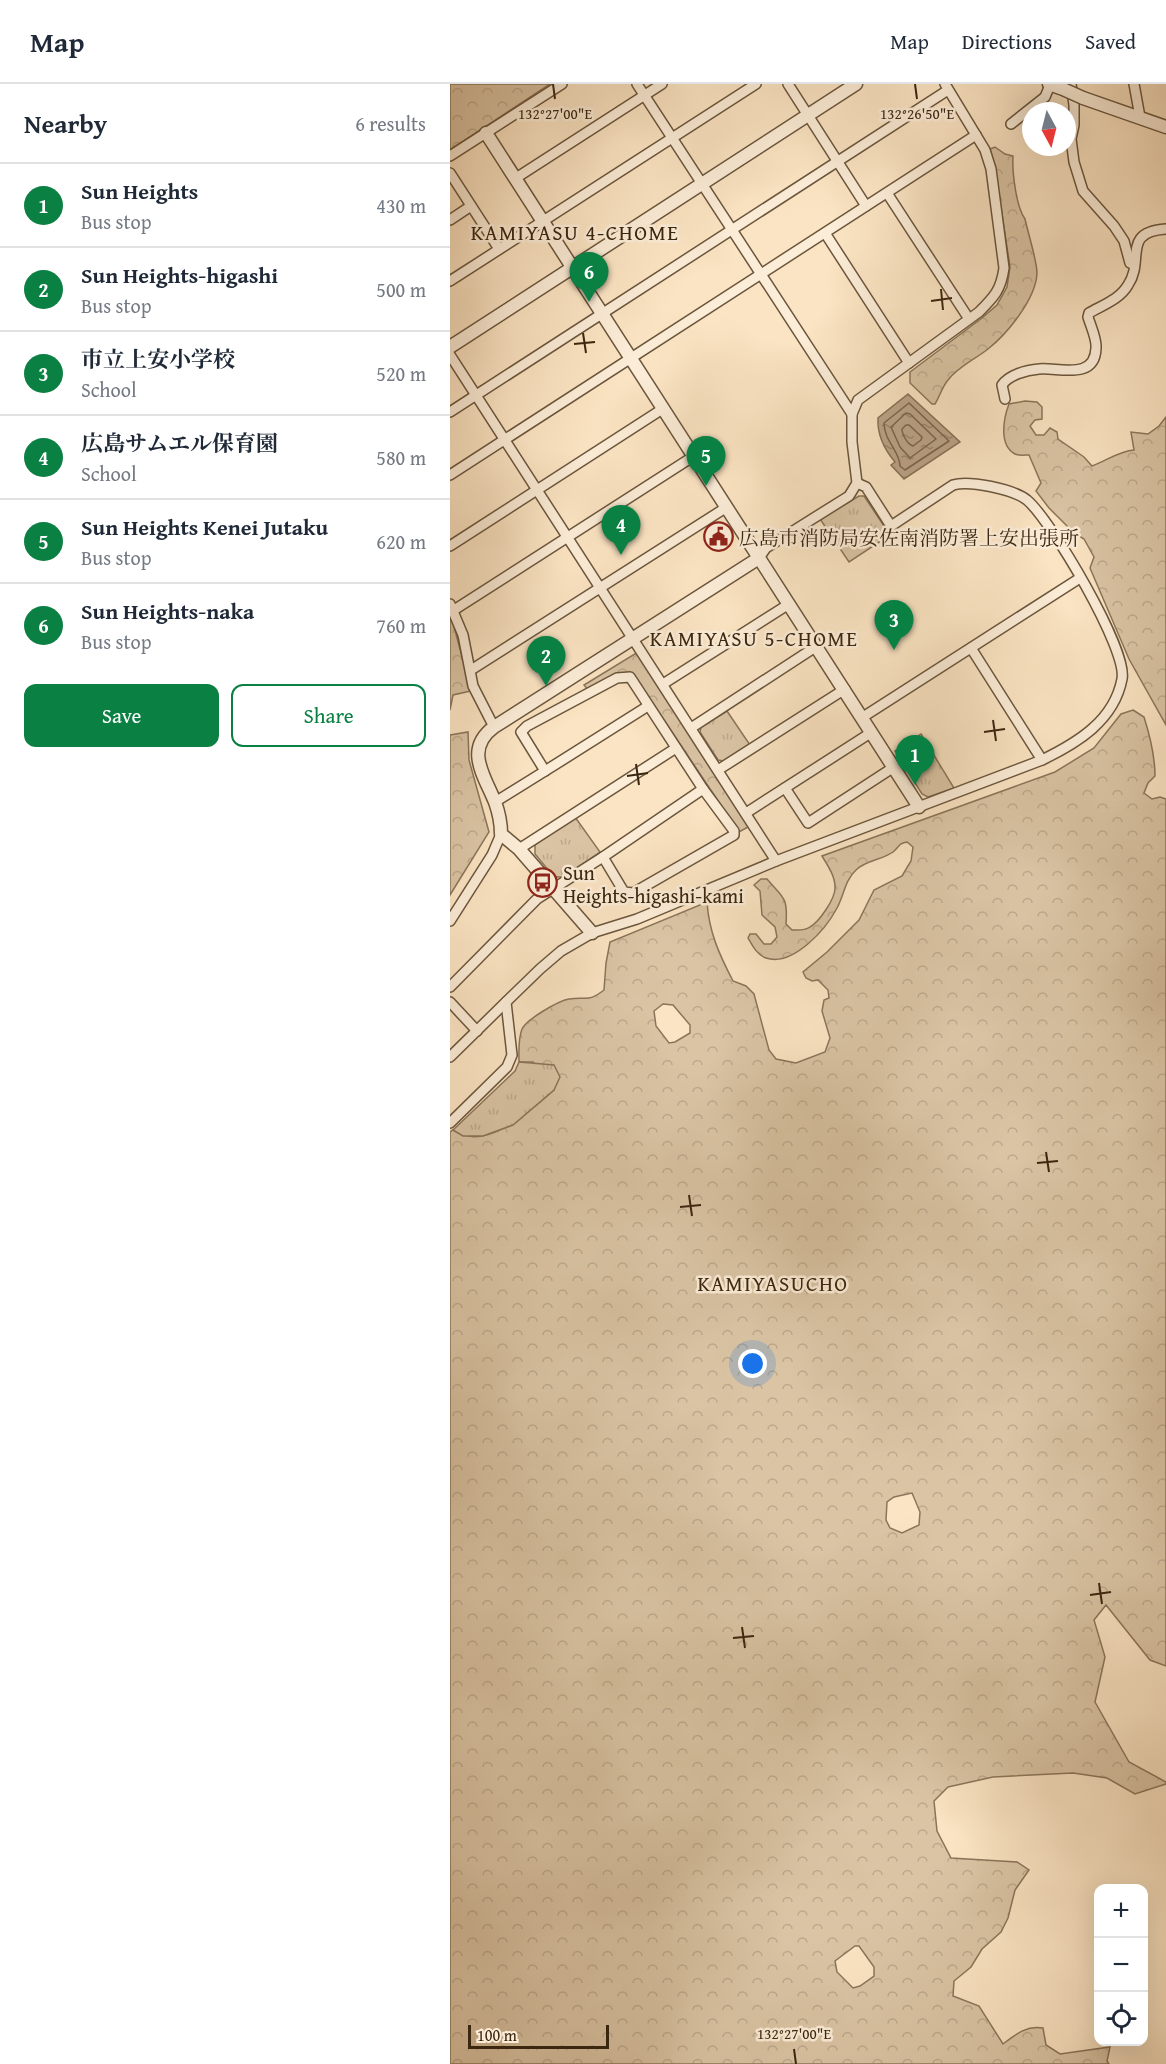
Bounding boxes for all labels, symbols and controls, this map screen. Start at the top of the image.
text: Map [30,21,84,62]
text: Map [890,26,929,57]
text: Directions [962,26,1052,57]
text: Saved [1085,26,1136,57]
north arrow [1022,102,1076,156]
text: 132°27'00"E [518,103,592,124]
text: 132°26'50"E [880,103,954,124]
text: Nearby [24,104,107,143]
text: 6 results [355,109,426,138]
text: Sun Heights [81,175,198,207]
text: 1 [38,191,49,220]
text: 430 m [376,191,426,220]
text: Bus stop [81,207,152,236]
district label: KAMIYASU 4-CHOME [471,217,679,248]
pin: 6 [570,252,608,302]
text: Sun Heights-higashi [81,259,278,291]
text: 2 [38,275,49,304]
text: 500 m [376,275,426,304]
text: Bus stop [81,291,152,320]
text: 市立上安小学校 [81,343,235,375]
text: 3 [38,359,49,388]
text: 520 m [376,359,426,388]
text: School [81,375,137,404]
text: 広島サムエル保育園 [81,427,278,459]
pin: 5 [686,436,726,486]
text: 4 [38,443,49,472]
text: 580 m [376,443,426,472]
text: School [81,459,137,488]
pin: 4 [602,506,640,555]
text: Sun Heights Kenei Jutaku [81,511,328,543]
public building icon: 広島市消防局安佐南消防署上安出張所 [702,521,734,553]
place label: 広島市消防局安佐南消防署上安出張所 [739,523,1079,552]
text: 5 [38,527,49,556]
text: 620 m [376,527,426,556]
text: Bus stop [81,543,152,572]
text: Sun Heights-naka [81,595,254,627]
pin: 3 [874,600,914,650]
text: 6 [38,611,49,640]
text: 760 m [376,611,426,640]
district label: KAMIYASU 5-CHOME [650,623,858,654]
text: Bus stop [81,627,152,656]
pin: 2 [526,636,566,686]
button: Save [24,684,219,747]
button: Share [231,684,426,747]
pin: 1 [896,736,934,785]
place label: Sun Heights-higashi-kami [563,858,744,910]
bus stop icon: Sun Heights-higashi-kami [526,867,558,899]
district label: KAMIYASUCHO [697,1268,849,1299]
your location [738,1349,767,1378]
map controls [1094,1884,1148,2046]
button: + [1094,1884,1148,1938]
button: − [1094,1938,1148,1992]
button: locate [1094,1992,1148,2046]
scale bar [468,2022,609,2050]
text: 100 m [477,2023,517,2047]
text: 132°27'00"E [757,2023,831,2044]

